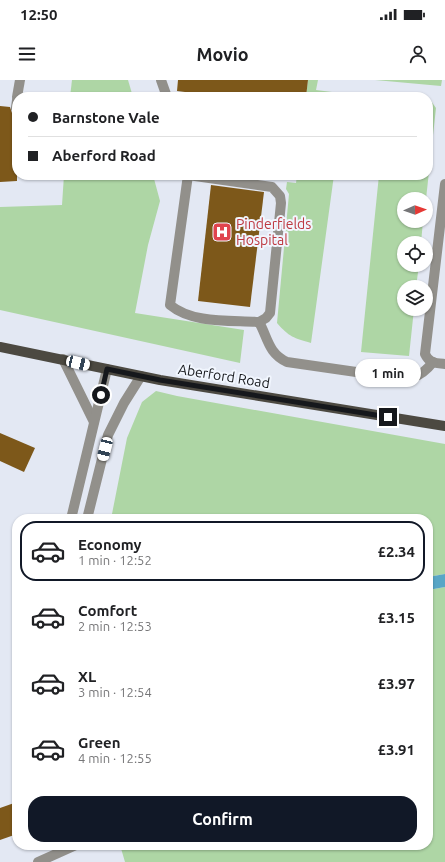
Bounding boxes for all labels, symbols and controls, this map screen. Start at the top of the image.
text: 12:50 [20,6,58,23]
icon: menu [16,43,38,65]
icon: person [407,43,429,65]
text: Movio [196,44,249,64]
text: Barnstone Vale [52,109,160,126]
text: Aberford Road [52,147,156,164]
north arrow [397,192,433,228]
map controls [397,192,433,316]
place label: Pinderfields Hospital [236,216,311,248]
hospital icon: Pinderfields Hospital [211,221,233,243]
button: locate [397,236,433,272]
button: layers [397,280,433,316]
car [65,354,91,372]
callout: 1 min [355,359,421,387]
street label: Aberford Road [177,361,271,391]
text: 1 min [372,366,404,380]
route start [92,386,110,404]
route end [379,408,397,426]
car [96,436,114,462]
icon: car [30,533,66,569]
text: Economy [78,536,142,553]
text: £2.34 [377,543,415,560]
text: 1 min · 12:52 [78,553,152,567]
icon: car [30,599,66,635]
text: Comfort [78,602,137,619]
text: £3.15 [377,609,415,626]
text: 2 min · 12:53 [78,619,152,633]
icon: car [30,665,66,701]
text: XL [78,668,96,685]
text: £3.97 [377,675,415,692]
text: 3 min · 12:54 [78,685,152,699]
icon: car [30,731,66,767]
text: Green [78,734,120,751]
text: £3.91 [377,741,415,758]
text: 4 min · 12:55 [78,751,152,765]
button: Confirm [28,796,417,842]

